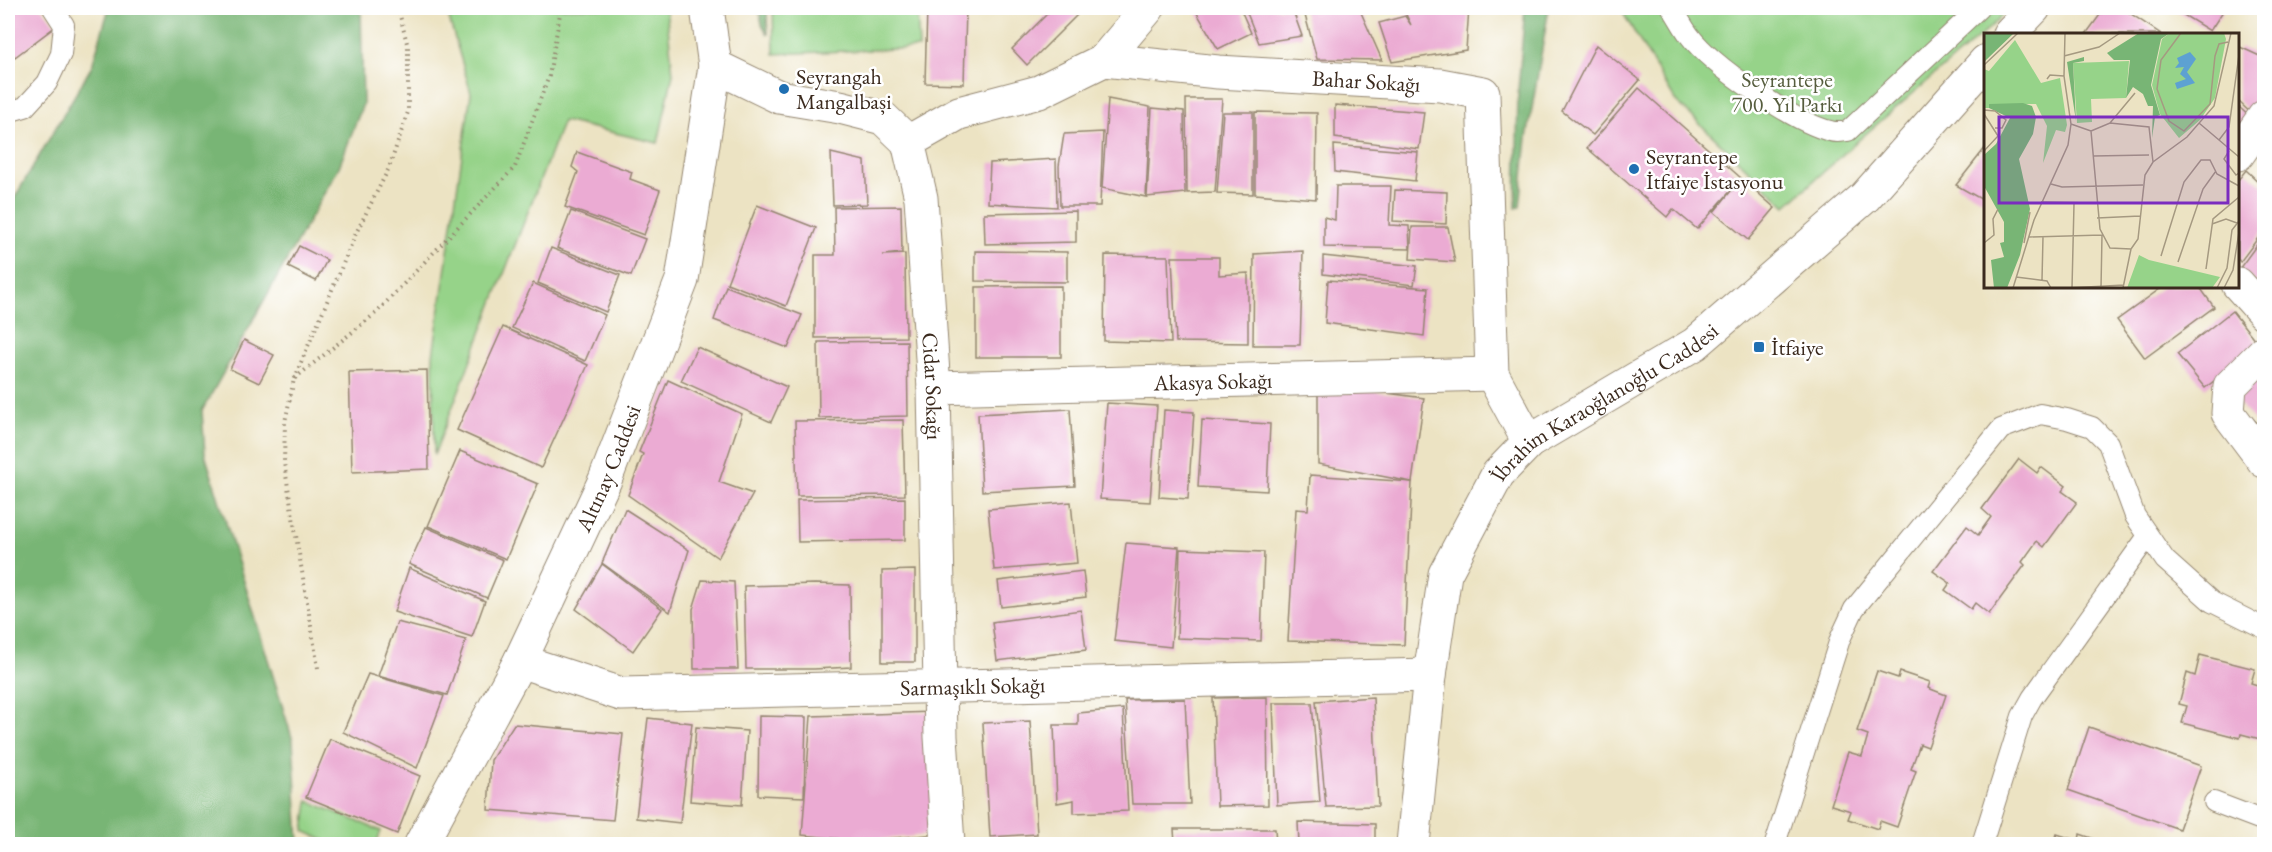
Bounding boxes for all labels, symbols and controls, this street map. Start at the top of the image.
inset map [1984,33,2239,288]
place label: Seyrangah Mangalbași [796,62,892,116]
street label: Bahar Sokağı [1311,64,1421,99]
park label: Seyrantepe 700. Yıl Parkı [1732,65,1842,119]
marker: Seyrangah Mangalbași [777,82,791,96]
place label: Seyrantepe İtfaiye İstasyonu [1646,142,1784,196]
marker: Seyrantepe İtfaiye İstasyonu [1627,162,1641,176]
street label: İbrahim Karaoğlanoğlu Caddesi [1483,316,1724,486]
street label: Cidar Sokağı [915,331,949,440]
place label: İtfaiye [1771,333,1824,362]
marker: İtfaiye [1752,340,1766,354]
street label: Akasya Sokağı [1152,366,1273,398]
street label: Altınay Caddesi [568,401,648,537]
street label: Sarmaşıklı Sokağı [900,670,1046,702]

